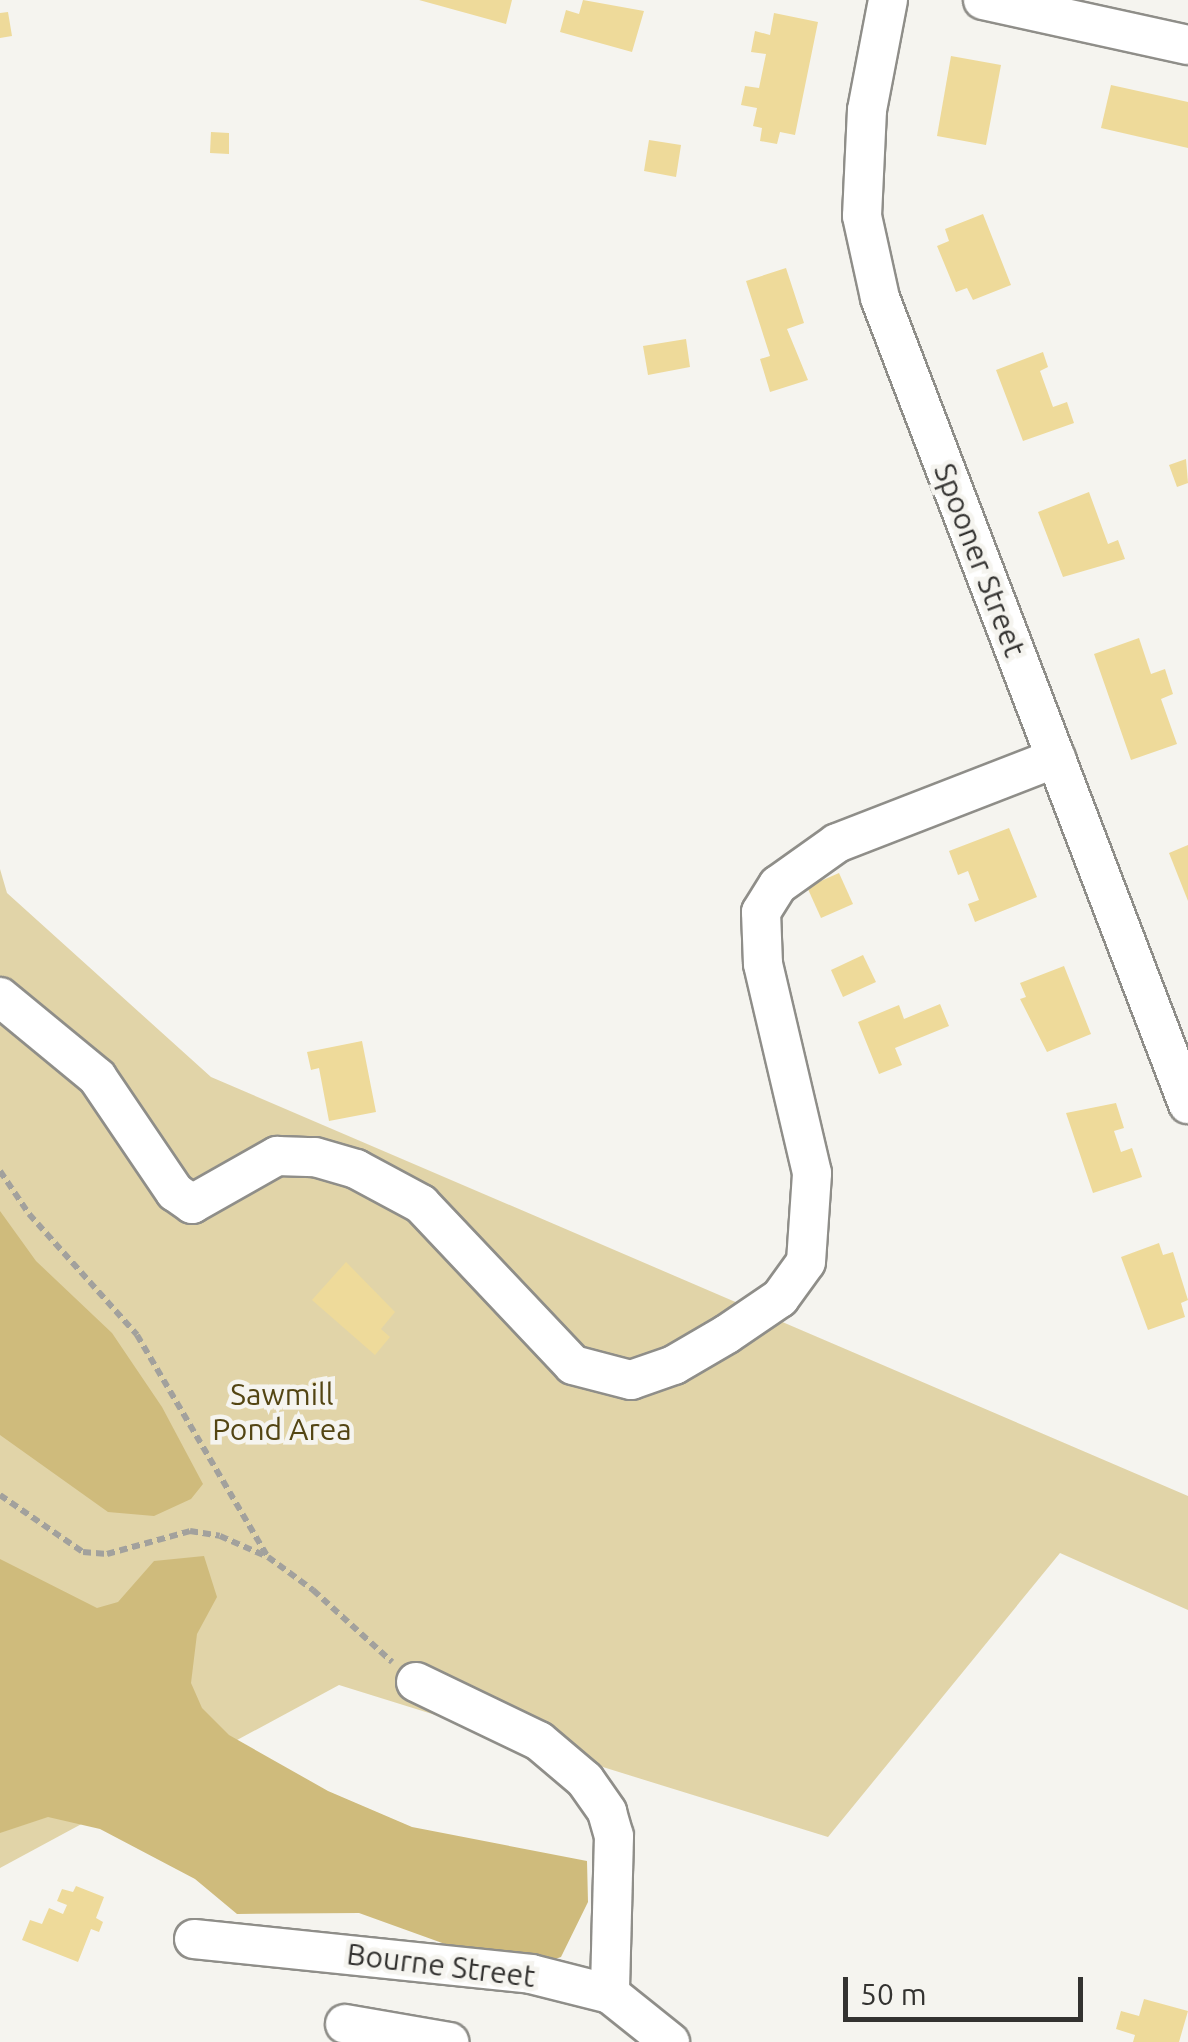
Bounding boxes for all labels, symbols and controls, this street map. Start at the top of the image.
street label: Spooner Street [927,458,1033,662]
park label: Sawmill Pond Area [212,1376,352,1446]
street label: Bourne Street [345,1936,537,1994]
scale bar [848,1957,1088,2019]
text: 50 m [860,1977,927,2011]

